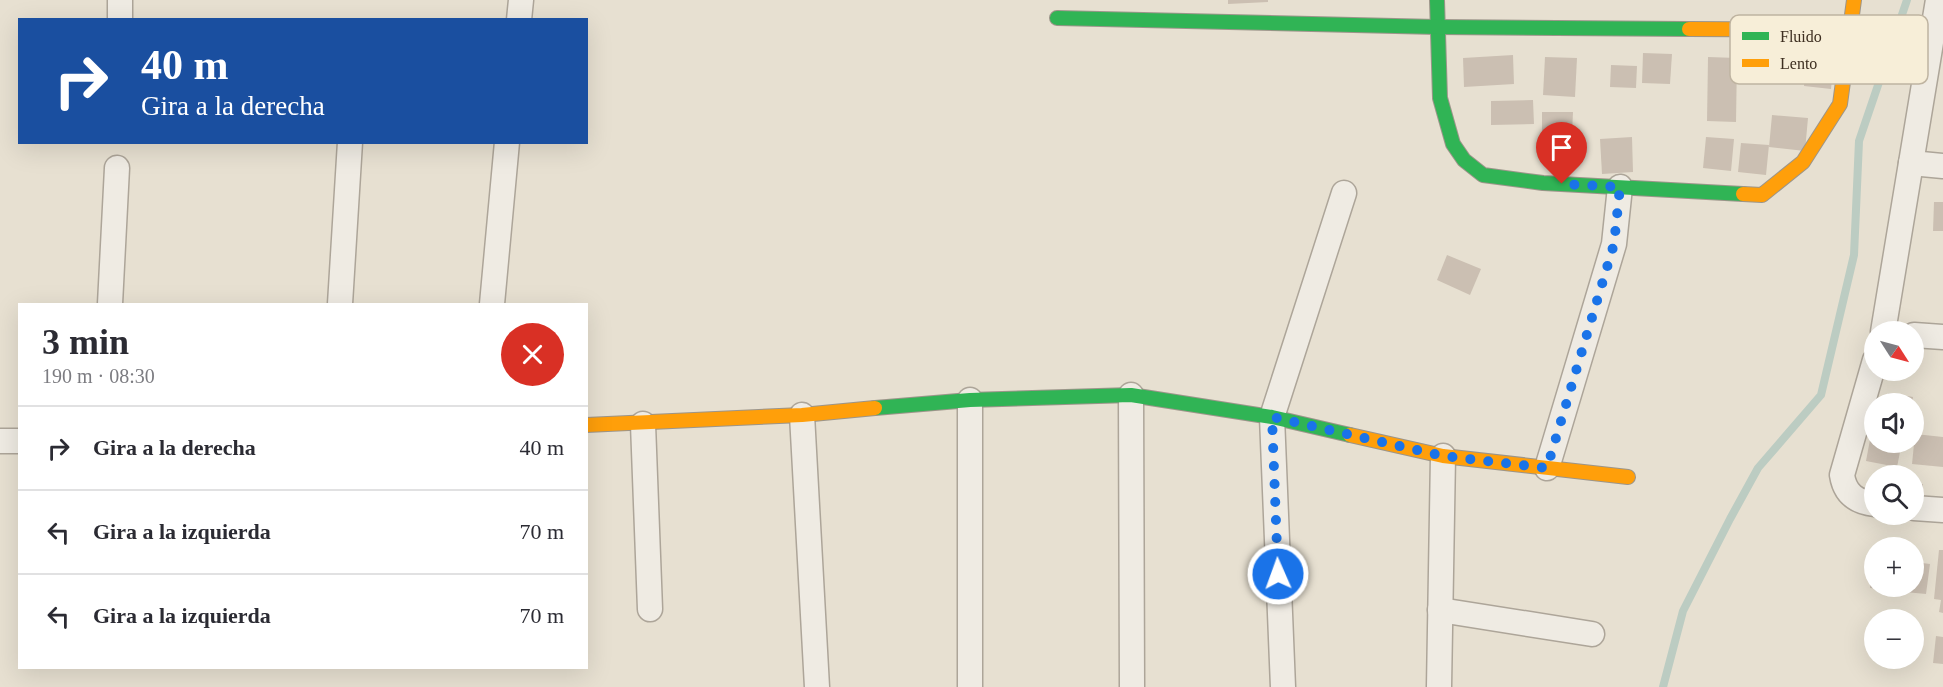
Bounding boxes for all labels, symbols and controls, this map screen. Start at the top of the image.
legend [1730,15,1928,84]
text: Fluido [1780,28,1822,45]
icon: right [42,42,120,120]
text: 40 m [141,42,229,88]
text: Lento [1780,55,1817,72]
text: Gira a la derecha [141,91,325,121]
pin [1536,122,1587,184]
icon: arrive [1545,131,1578,164]
north arrow [1864,321,1924,381]
map controls [1864,321,1924,669]
text: 3 min [42,322,129,362]
button: close [501,323,564,386]
text: 190 m · 08:30 [42,365,155,387]
button: sound [1864,393,1924,453]
icon: right [42,432,75,465]
text: Gira a la derecha [93,435,256,460]
text: 40 m [519,435,564,460]
button: search [1864,465,1924,525]
icon: left [42,516,75,549]
text: Gira a la izquierda [93,519,271,544]
text: 70 m [519,519,564,544]
button: + [1864,537,1924,597]
position arrow [1246,542,1310,606]
icon: left [42,600,75,633]
text: Gira a la izquierda [93,603,271,628]
text: 70 m [519,603,564,628]
button: − [1864,609,1924,669]

